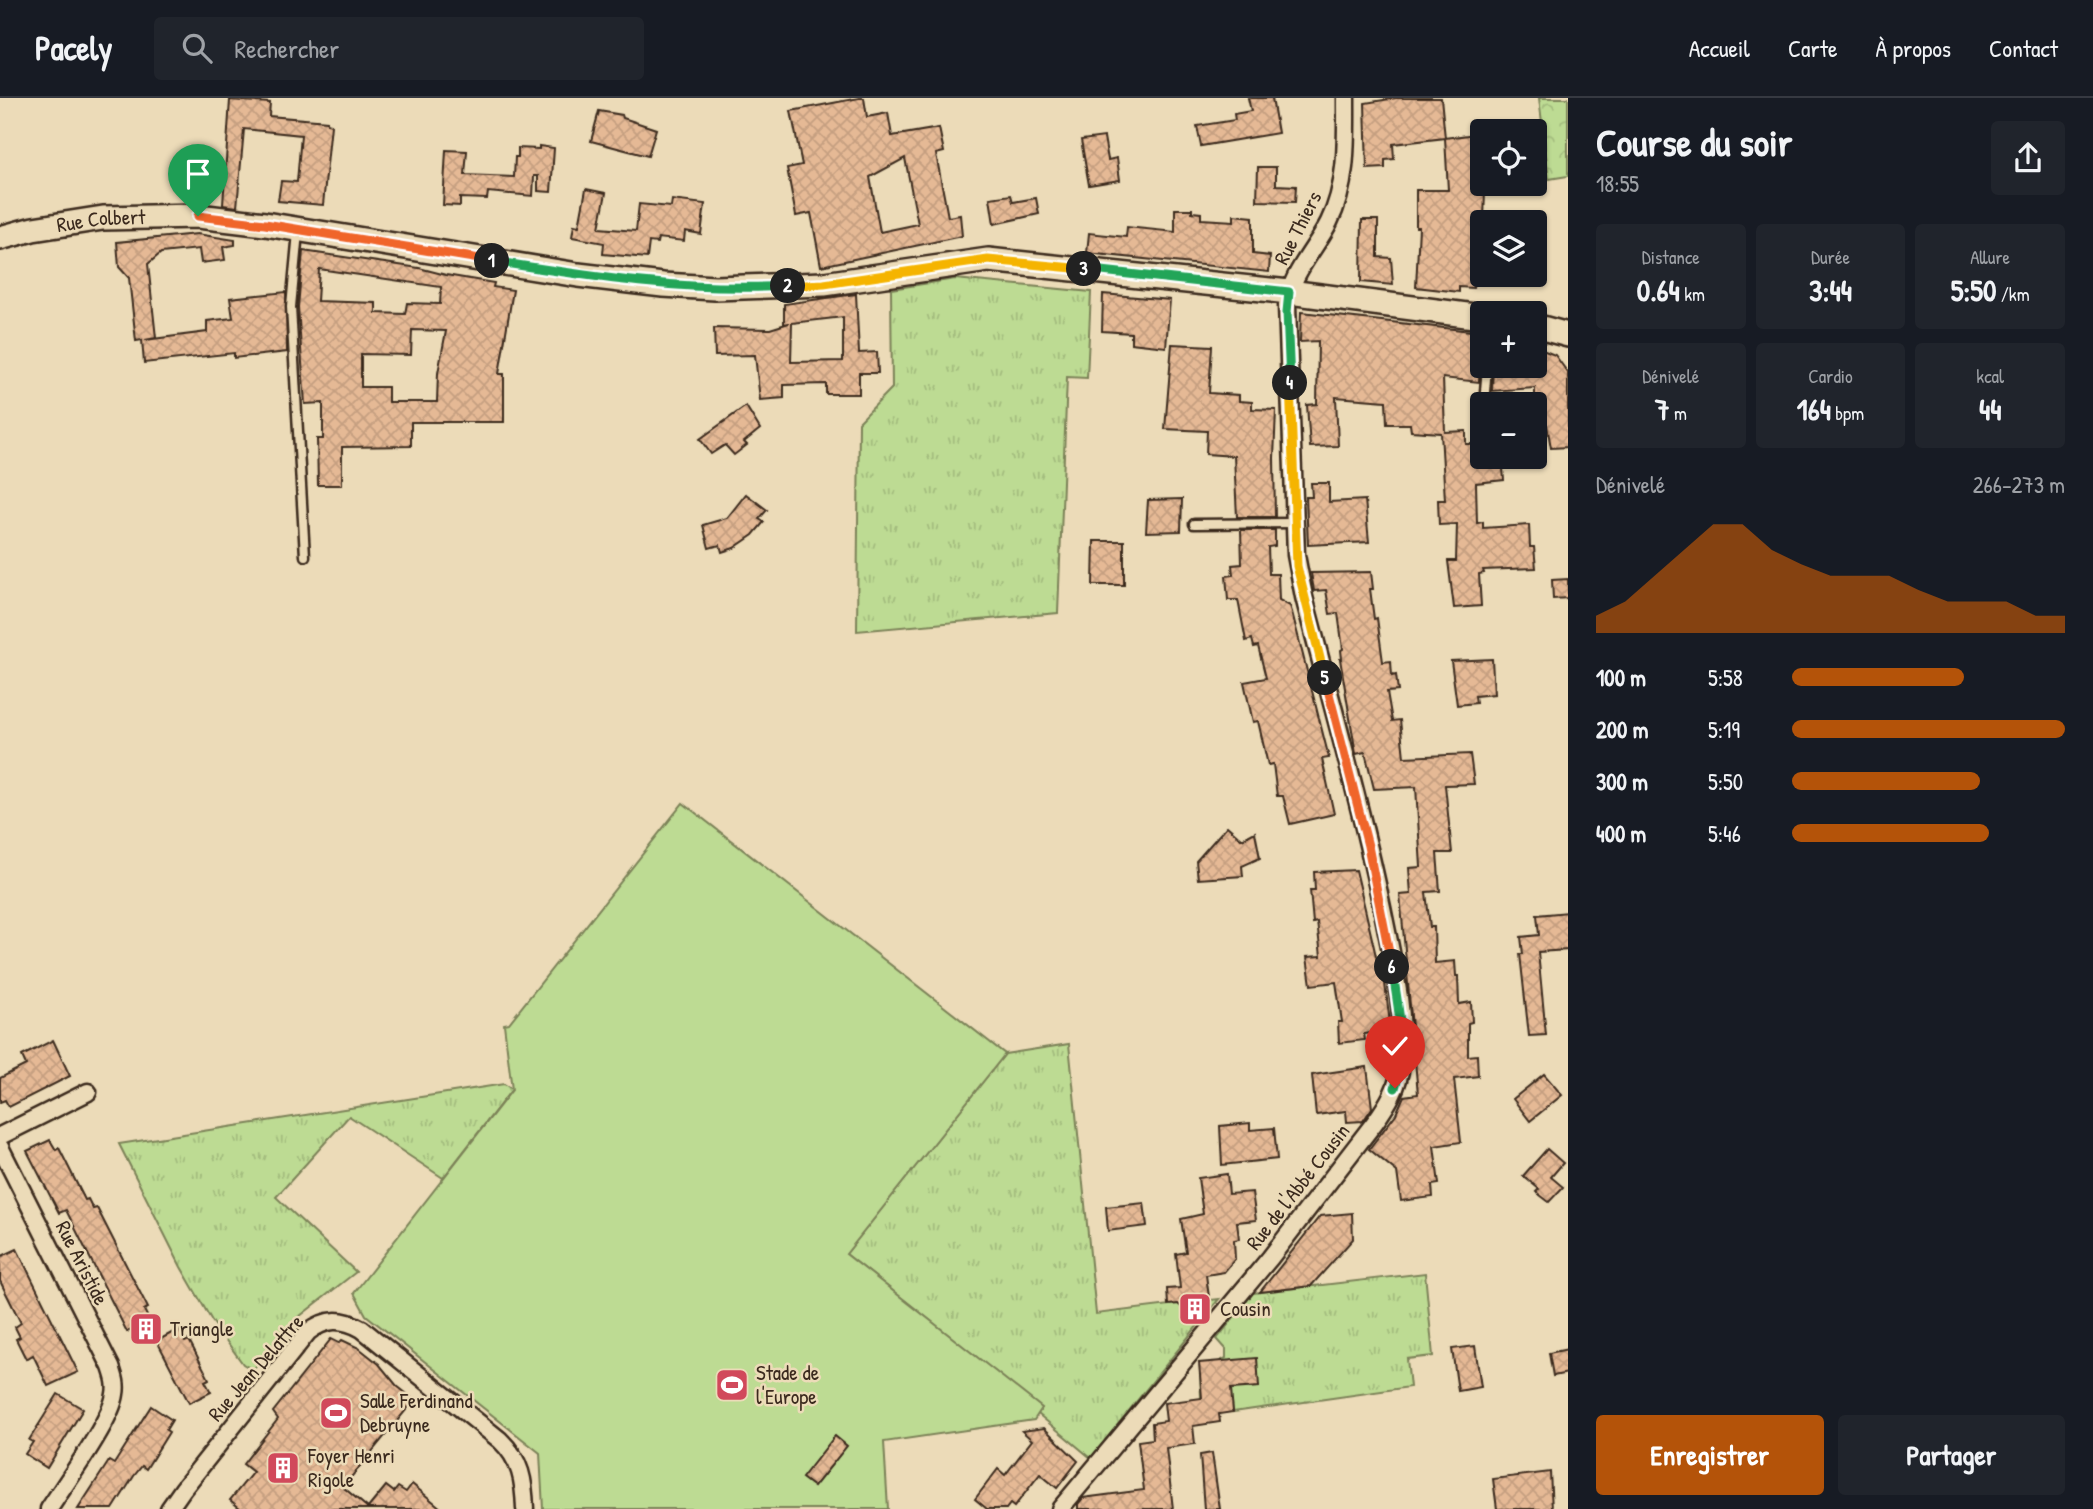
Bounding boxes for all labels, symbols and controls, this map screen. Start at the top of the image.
search box [154,17,644,80]
text: Pacely [35,26,112,70]
icon: search [178,29,216,67]
text: Rechercher [234,31,339,66]
text: Accueil [1689,32,1750,64]
text: Carte [1788,32,1837,64]
text: À propos [1875,32,1951,64]
text: Contact [1989,32,2058,64]
text: Course du soir [1596,116,1792,168]
map controls [1470,119,1547,469]
button: locate [1470,119,1547,196]
button: share [1991,121,2065,195]
pin [168,144,228,216]
icon: arrive [179,155,217,193]
text: 18:55 [1596,168,1639,199]
street label: Rue Thiers [1267,186,1328,270]
street label: Rue Colbert [55,202,147,239]
button: layers [1470,210,1547,287]
pin: 1 [475,244,510,278]
text: Distance [1642,244,1700,270]
text: Durée [1811,244,1850,270]
text: Allure [1970,244,2010,270]
text: 1 [488,247,495,273]
pin: 3 [1066,252,1102,286]
text: 3 [1079,255,1088,281]
pin: 2 [770,268,806,304]
text: 0.64 [1637,270,1680,310]
text: 3:44 [1809,270,1852,310]
text: 5:50 [1951,270,1996,310]
text: 2 [783,272,792,298]
text: km [1680,281,1705,307]
text: /km [1996,281,2030,307]
button: + [1470,301,1547,378]
text: Dénivelé [1642,363,1699,389]
text: Cardio [1808,363,1853,389]
text: kcal [1976,363,2004,389]
pin: 4 [1272,366,1308,400]
text: 4 [1286,369,1293,395]
text: 7 [1655,389,1670,429]
text: 164 [1797,389,1831,429]
text: 44 [1979,389,2001,429]
button: − [1470,392,1547,469]
text: m [1670,400,1687,426]
text: bpm [1831,400,1864,426]
text: Dénivelé [1596,469,1665,500]
text: 266–273 m [1973,469,2065,500]
pin: 5 [1308,660,1342,696]
text: 100 m [1596,662,1646,693]
text: 5:58 [1708,662,1743,693]
text: 5 [1320,664,1329,690]
text: 200 m [1596,714,1648,745]
text: 5:19 [1708,714,1740,745]
text: 300 m [1596,766,1648,797]
text: 5:50 [1708,766,1743,797]
text: 400 m [1596,818,1646,849]
text: 5:46 [1708,818,1741,849]
pin: 6 [1374,950,1410,984]
text: 6 [1388,953,1395,979]
pin [1365,1016,1425,1088]
icon: check [1376,1027,1414,1065]
street label: Rue de l'Abbé Cousin [1239,1118,1356,1256]
street label: Rue Aristide [49,1216,116,1310]
building icon: Cousin [1176,1290,1214,1328]
place label: Cousin [1220,1294,1271,1323]
street label: Rue Jean Delattre [201,1308,310,1427]
building icon: Triangle [127,1310,165,1348]
place label: Triangle [170,1314,234,1343]
place label: Stade de l'Europe [756,1358,819,1411]
sports icon: Stade de l'Europe [713,1366,751,1404]
place label: Salle Ferdinand Debruyne [360,1386,473,1439]
sports icon: Salle Ferdinand Debruyne [317,1394,355,1432]
button: Enregistrer [1596,1415,1824,1495]
button: Partager [1838,1415,2065,1495]
place label: Foyer Henri Rigole [307,1441,395,1494]
building icon: Foyer Henri Rigole [264,1449,302,1487]

